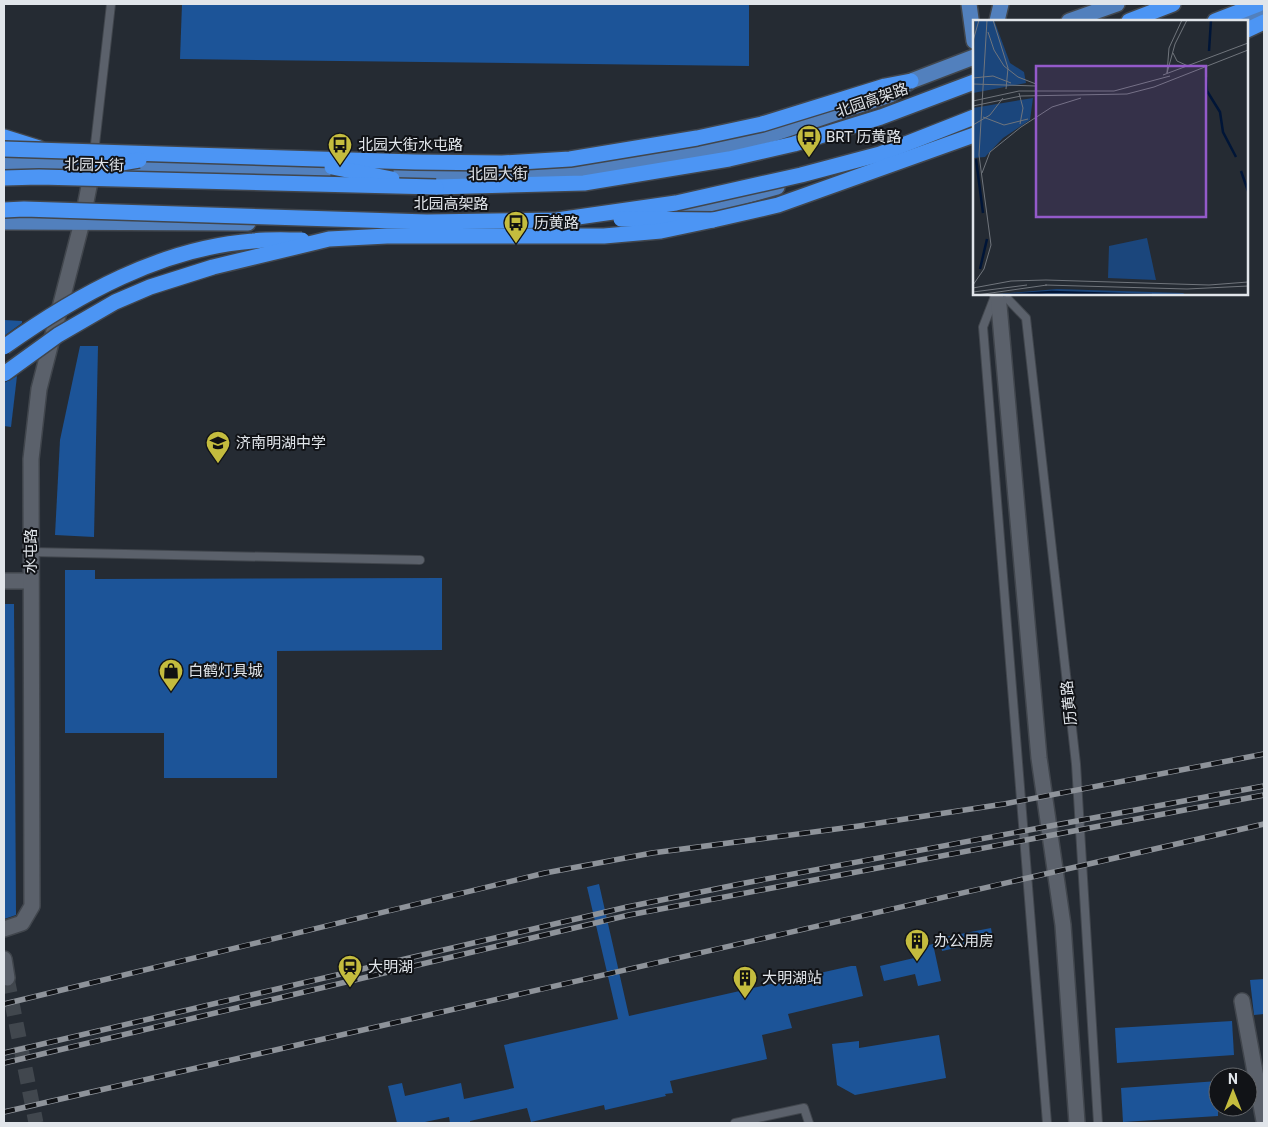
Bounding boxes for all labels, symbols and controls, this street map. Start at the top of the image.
inset map [973,20,1248,295]
street label: 北园高架路 [834,79,910,121]
bus stop icon: BRT 历黄路 [796,124,822,158]
place label: BRT 历黄路 [826,128,901,146]
bus stop icon: 北园大街水屯路 [327,132,353,166]
place label: 北园大街水屯路 [358,136,463,154]
street label: 北园大街 [64,155,124,175]
street label: 北园大街 [468,164,528,184]
street label: 北园高架路 [413,195,489,213]
bus stop icon: 历黄路 [503,210,529,244]
place label: 历黄路 [534,214,579,232]
school or university icon: 济南明湖中学 [205,430,231,464]
place label: 济南明湖中学 [236,434,326,452]
street label: 水屯路 [22,528,40,574]
shop icon: 白鹤灯具城 [158,658,184,692]
place label: 白鹤灯具城 [188,662,263,680]
street label: 历黄路 [1058,680,1080,726]
building icon: 办公用房 [904,928,930,962]
place label: 办公用房 [934,932,994,950]
station icon: 大明湖 [337,954,363,988]
place label: 大明湖 [368,958,413,976]
building icon: 大明湖站 [732,965,758,999]
place label: 大明湖站 [762,969,822,987]
north arrow [1208,1067,1258,1117]
text: N [1228,1071,1238,1087]

